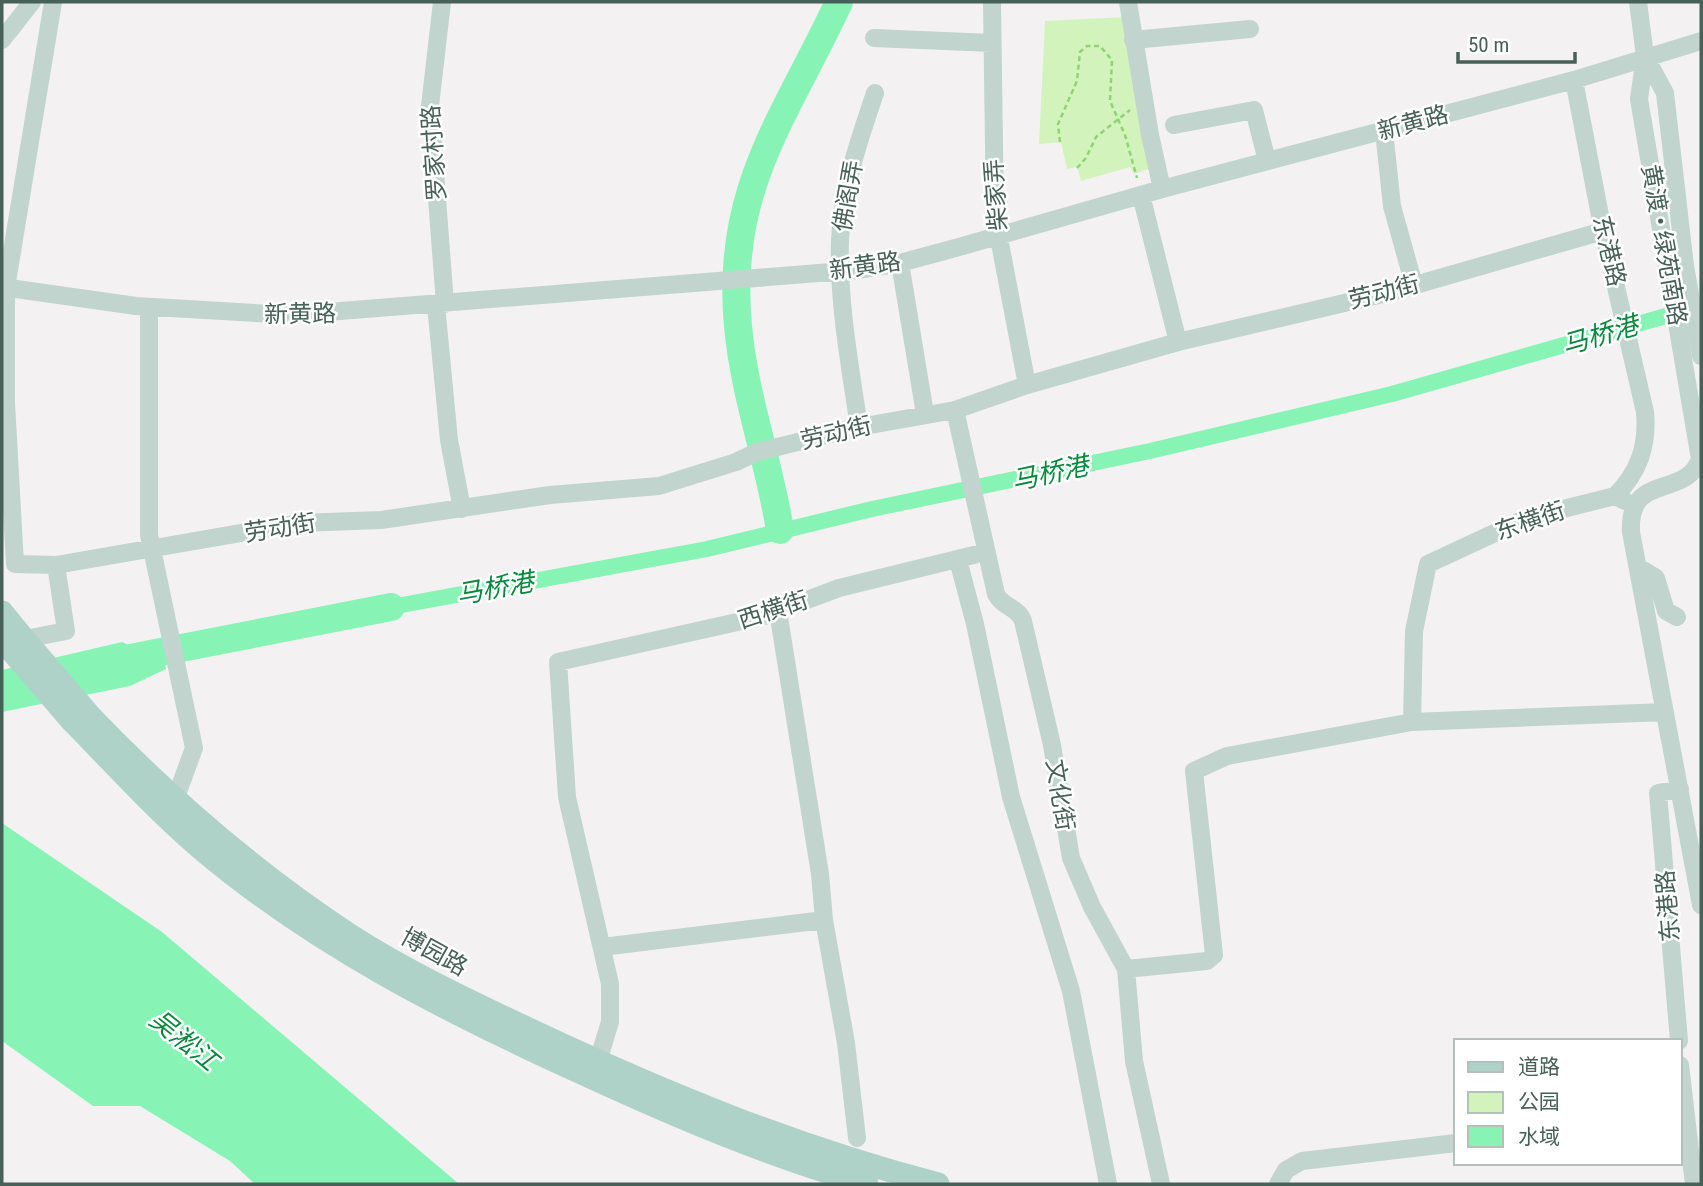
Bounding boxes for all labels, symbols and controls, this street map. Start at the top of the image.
scale bar [1458,21,1575,65]
text: 50 m [1468,33,1509,57]
street label: 新黄路 [1375,100,1451,146]
street label: 罗家村路 [417,104,451,202]
street label: 佛阁弄 [828,158,868,234]
street label: 柴家弄 [980,158,1012,232]
street label: 黄渡 • 绿苑南路 [1636,162,1692,328]
street label: 东港路 [1587,213,1631,289]
street label: 新黄路 [827,247,903,285]
street label: 劳动街 [1346,270,1422,314]
street label: 新黄路 [264,299,336,329]
water label: 马桥港 [1558,309,1645,360]
street label: 劳动街 [798,411,874,455]
water label: 马桥港 [1009,449,1095,496]
street label: 东横街 [1491,496,1569,546]
street label: 劳动街 [242,509,318,547]
water label: 马桥港 [454,566,540,610]
street label: 西横街 [734,586,812,634]
street label: 文化街 [1041,757,1079,833]
street label: 东港路 [1651,869,1685,943]
street label: 博园路 [396,922,472,982]
water label: 吴淞江 [144,1004,226,1078]
legend [1454,1039,1682,1165]
text: 道路 [1518,1055,1560,1079]
text: 公园 [1518,1090,1560,1114]
text: 水域 [1518,1125,1560,1149]

